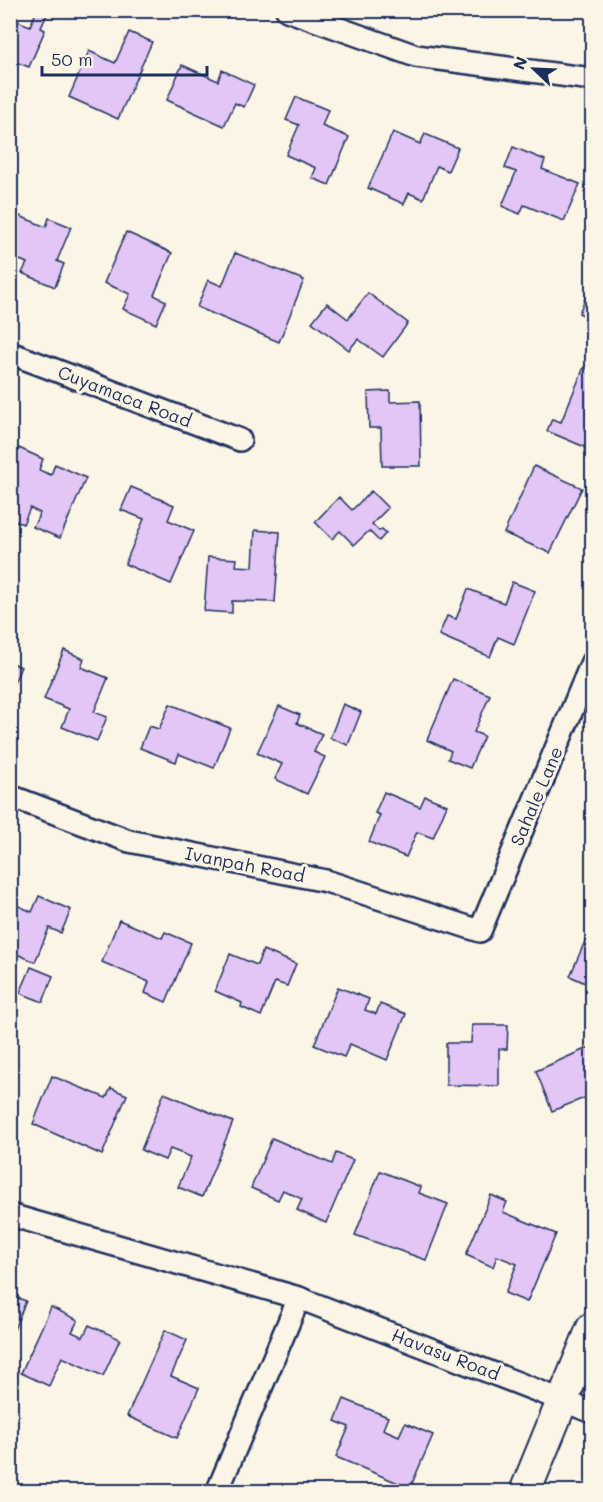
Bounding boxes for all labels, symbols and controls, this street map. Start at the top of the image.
scale bar [42,39,207,77]
north arrow [504,39,564,99]
text: 50 m [51,47,93,71]
text: N [508,53,532,73]
street label: Cuyamaca Road [55,359,195,433]
street label: Sahale Lane [504,743,568,849]
street label: Ivanpah Road [183,841,307,887]
street label: Havasu Road [388,1322,504,1386]

